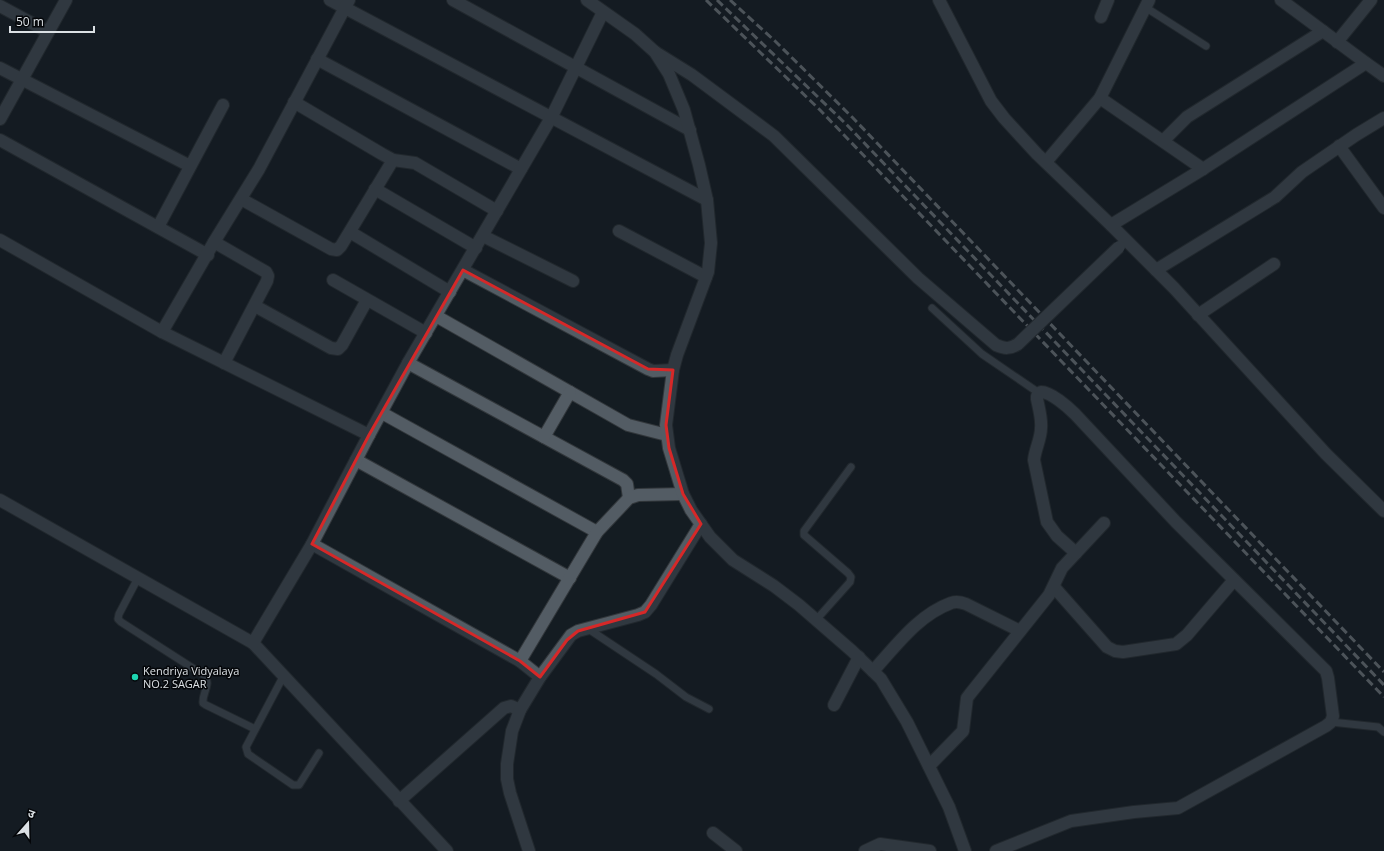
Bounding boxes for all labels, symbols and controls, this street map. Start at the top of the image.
scale bar [10,8,94,34]
text: 50 m [16,13,44,30]
place label: Kendriya Vidyalaya NO.2 SAGAR [143,663,239,691]
marker: Kendriya Vidyalaya NO.2 SAGAR [130,672,140,682]
north arrow [8,803,48,843]
text: उ [26,805,38,821]

